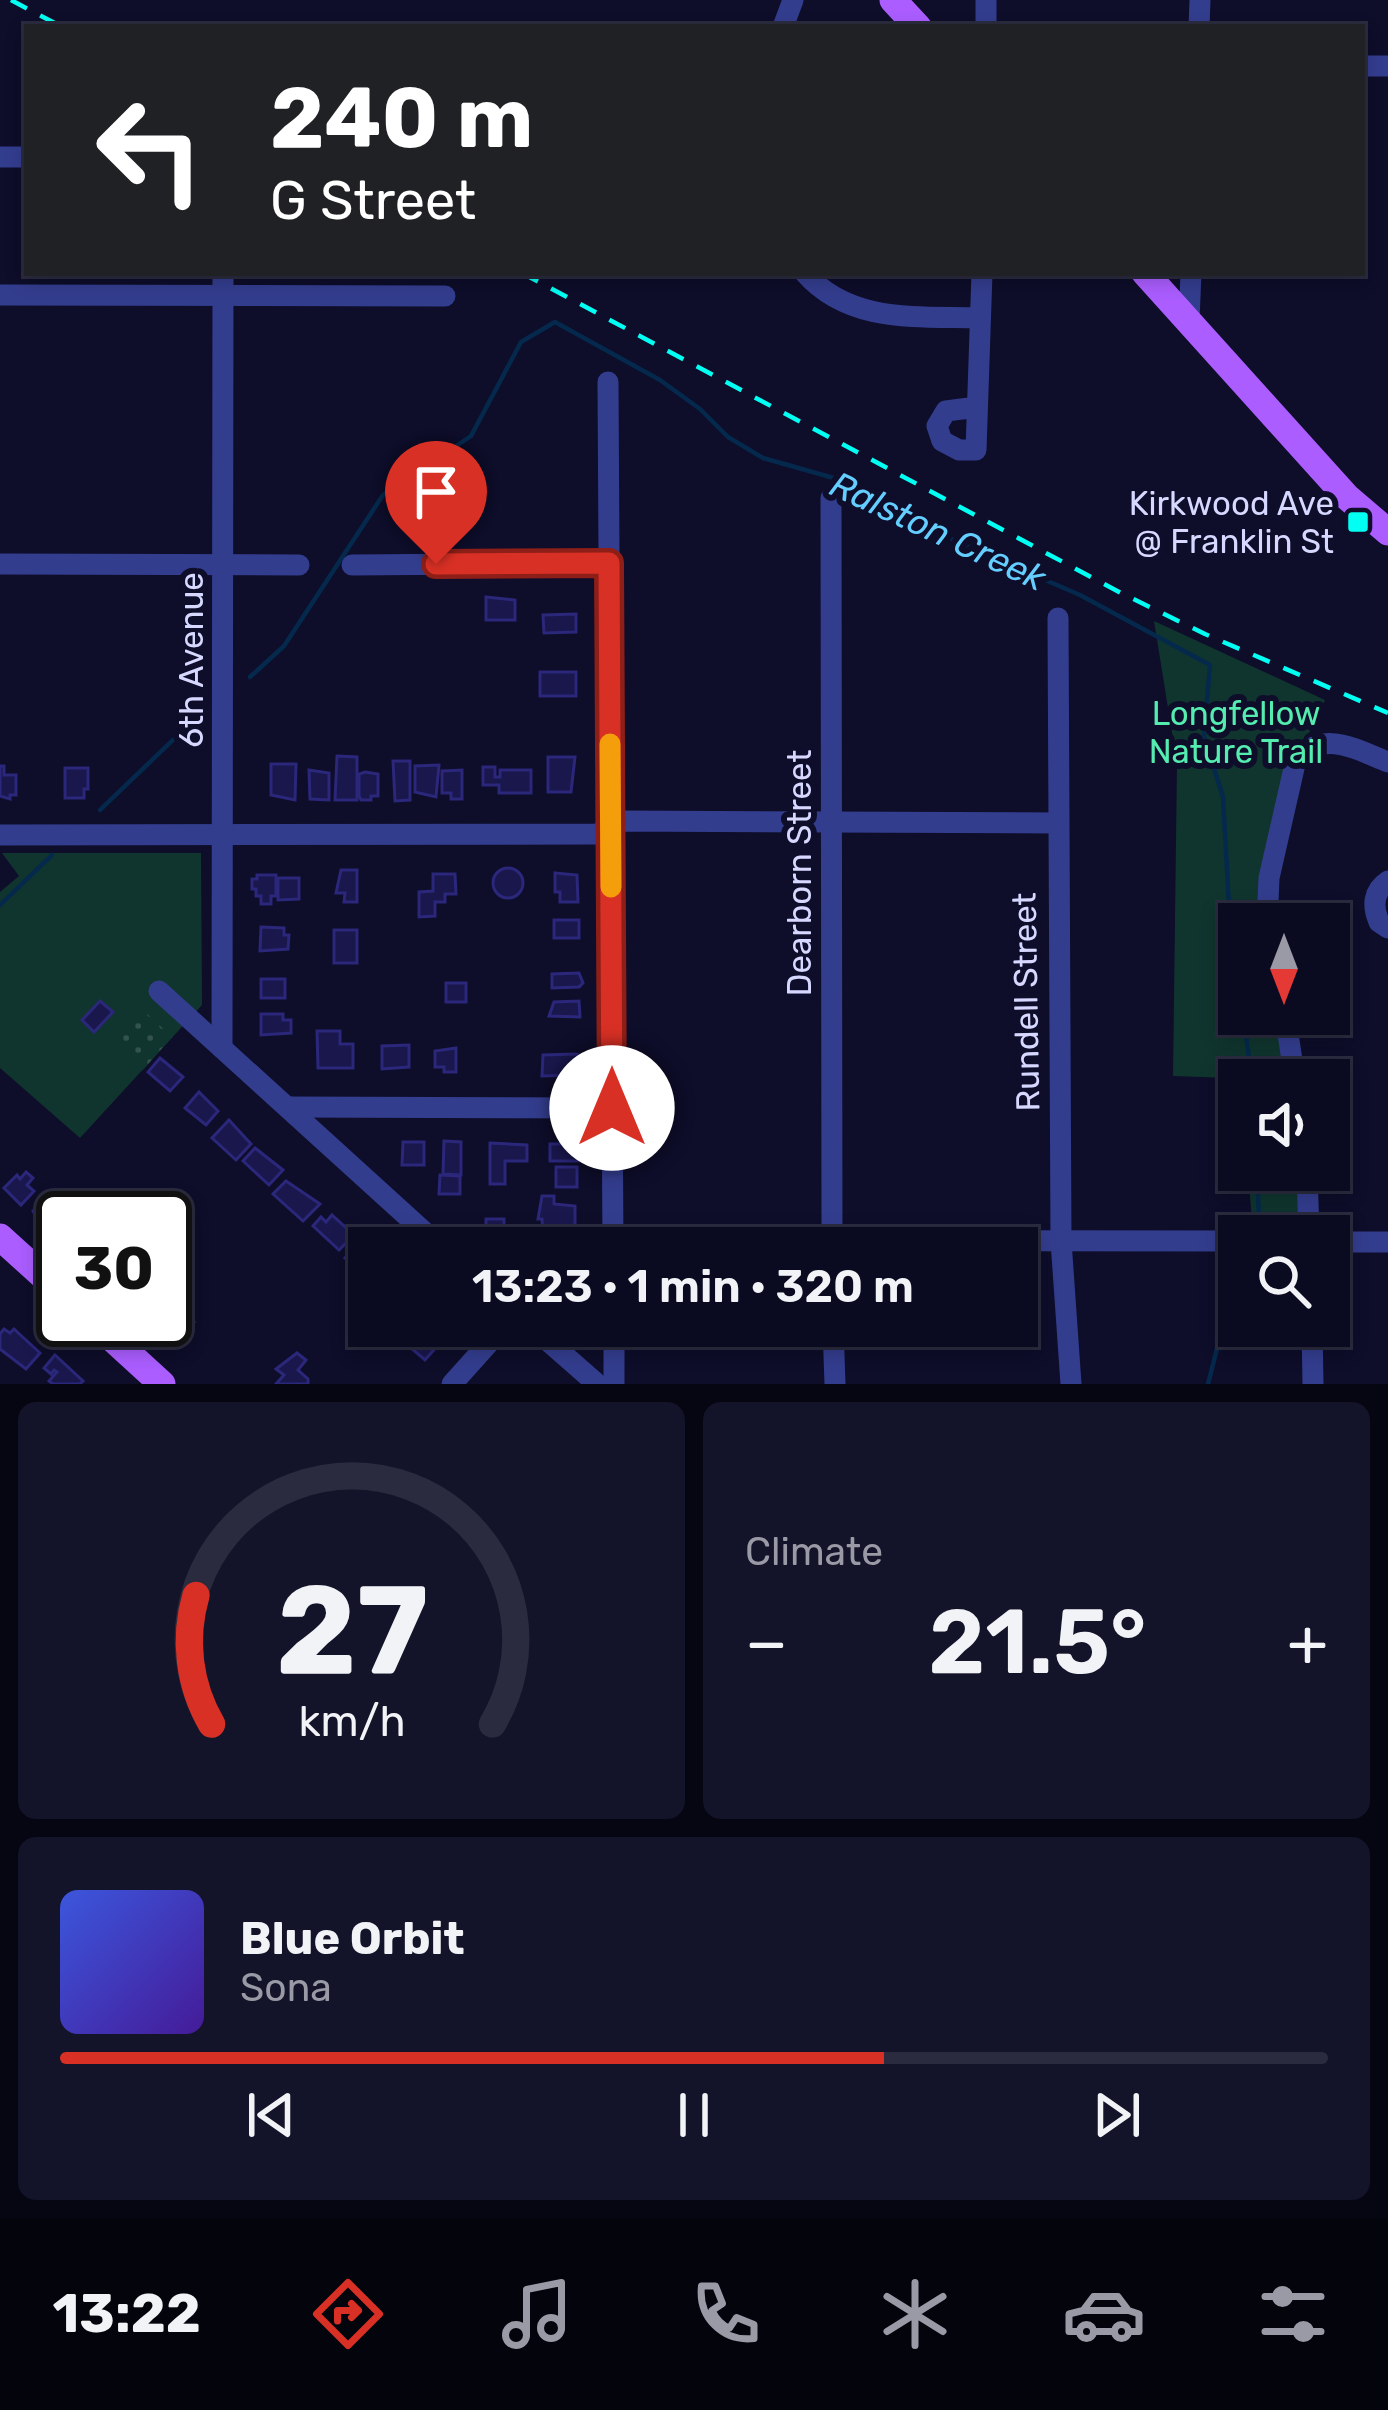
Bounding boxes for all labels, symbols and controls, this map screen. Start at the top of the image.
text: 240 m [270,68,534,168]
icon: left [72,72,228,228]
text: G Street [270,169,476,233]
pin [385,441,487,564]
icon: arrive [403,459,469,525]
water label: Ralston Creek [823,462,1053,600]
place label: Kirkwood Ave @ Franklin St [1129,484,1334,561]
marker: Kirkwood Ave @ Franklin St [1345,509,1371,535]
street label: 6th Avenue [172,572,211,748]
park label: Longfellow Nature Trail [1149,694,1323,771]
street label: Dearborn Street [780,750,819,996]
street label: Rundell Street [1005,892,1047,1112]
north arrow [1218,903,1350,1035]
map controls [1218,903,1350,1347]
position arrow [549,1045,675,1171]
button: sound [1218,1059,1350,1191]
speed limit sign: 30 [36,1191,192,1347]
button: search [1218,1215,1350,1347]
text: 13:23 · 1 min · 320 m [472,1260,914,1313]
text: Climate [745,1529,883,1575]
text: 27 [275,1556,428,1704]
text: 21.5° [928,1589,1147,1696]
text: − [745,1603,788,1682]
text: + [1287,1603,1328,1682]
text: km/h [298,1695,405,1746]
text: Blue Orbit [240,1912,464,1965]
text: Sona [240,1965,332,2011]
icon: previous [238,2082,304,2148]
icon: pause [661,2082,727,2148]
icon: next [1084,2082,1150,2148]
icon: directions [306,2272,390,2356]
icon: music [495,2272,579,2356]
icon: phone [684,2272,768,2356]
icon: climate [873,2272,957,2356]
icon: car [1062,2272,1146,2356]
icon: filters [1251,2272,1335,2356]
text: 13:22 [53,2282,201,2346]

